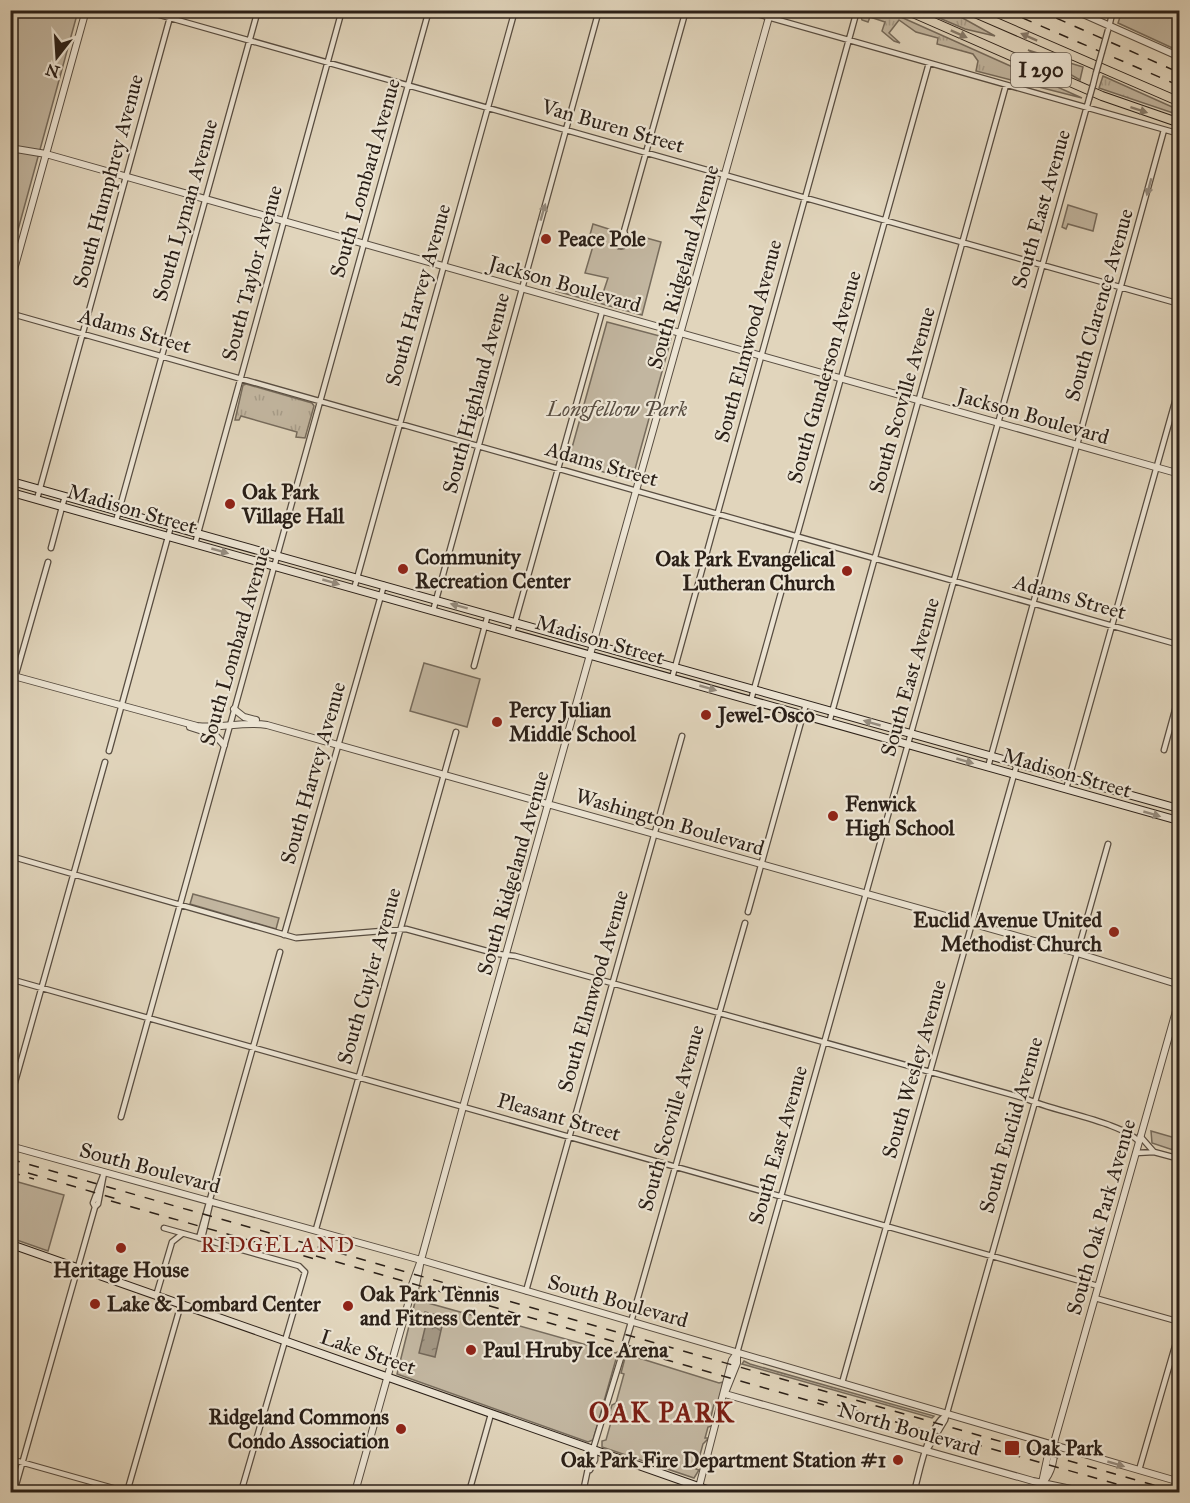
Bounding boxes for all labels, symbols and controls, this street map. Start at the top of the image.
north arrow [27,27,87,87]
one-way arrow [951,29,969,39]
one-way arrow [1021,33,1038,42]
road number: I 290 [1011,53,1071,87]
text: N [43,60,62,82]
street label: South Humphrey Avenue [67,71,149,291]
street label: South Lombard Avenue [324,75,406,281]
street label: Van Buren Street [538,93,688,159]
one-way arrow [1130,105,1148,115]
street label: South Lyman Avenue [147,116,224,304]
street label: South East Avenue [1006,126,1076,292]
street label: South Ridgeland Avenue [641,162,725,372]
one-way arrow [1144,178,1153,196]
street label: South Taylor Avenue [216,182,288,364]
street label: South Harvey Avenue [380,200,457,389]
one-way arrow [539,203,548,221]
street label: South Clarence Avenue [1059,205,1139,404]
place label: Peace Pole [558,226,646,252]
marker: Peace Pole [539,232,553,246]
street label: South Elmwood Avenue [708,236,788,445]
street label: Jackson Boulevard [484,249,645,318]
street label: South Gunderson Avenue [781,267,867,486]
street label: South Highland Avenue [437,289,515,496]
street label: Adams Street [75,302,195,360]
street label: South Scoville Avenue [863,304,941,496]
street label: Jackson Boulevard [952,381,1113,450]
park label: Longfellow Park [546,396,688,422]
street label: Adams Street [542,435,662,493]
street label: Madison Street [64,478,200,540]
place label: Oak Park Village Hall [241,479,345,529]
marker: Oak Park Village Hall [223,497,237,511]
street label: South Lombard Avenue [194,543,276,749]
place label: Community Recreation Center [415,544,572,594]
place label: Oak Park Evangelical Lutheran Church [655,546,836,596]
one-way arrow [211,547,229,556]
marker: Community Recreation Center [396,562,410,576]
marker: Oak Park Evangelical Lutheran Church [840,564,854,578]
street label: Adams Street [1010,568,1130,626]
one-way arrow [322,578,340,587]
street label: South East Avenue [875,594,945,760]
one-way arrow [449,601,467,610]
street label: Madison Street [532,609,668,671]
street label: South Harvey Avenue [275,678,352,867]
one-way arrow [699,684,717,693]
place label: Percy Julian Middle School [509,697,637,747]
place label: Jewel-Osco [715,702,815,729]
marker: Jewel-Osco [699,708,713,722]
marker: Percy Julian Middle School [490,715,504,729]
one-way arrow [863,718,881,727]
street label: Madison Street [999,742,1135,804]
one-way arrow [956,757,974,766]
street label: South Ridgeland Avenue [471,768,555,978]
street label: Washington Boulevard [572,783,768,862]
place label: Fenwick High School [845,791,956,841]
marker: Fenwick High School [826,809,840,823]
one-way arrow [1143,810,1161,819]
street label: South Cuyler Avenue [331,884,407,1067]
street label: South Elmwood Avenue [552,887,634,1095]
place label: Euclid Avenue United Methodist Church [913,907,1102,957]
marker: Euclid Avenue United Methodist Church [1107,925,1121,939]
street label: South Wesley Avenue [876,976,952,1161]
street label: South Scoville Avenue [632,1022,710,1214]
street label: South Euclid Avenue [973,1034,1049,1216]
street label: South East Avenue [743,1062,813,1228]
street label: Pleasant Street [494,1087,624,1147]
street label: South Oak Park Avenue [1061,1116,1141,1318]
street label: South Boulevard [77,1137,224,1199]
district label: RIDGELAND [200,1231,356,1258]
marker: Heritage House [114,1241,128,1255]
place label: Heritage House [53,1257,189,1283]
street label: South Boulevard [545,1269,692,1334]
place label: Oak Park Tennis and Fitness Center [360,1281,522,1331]
place label: Lake & Lombard Center [107,1291,322,1317]
marker: Lake & Lombard Center [88,1297,102,1311]
marker: Oak Park Tennis and Fitness Center [341,1299,355,1313]
street label: Lake Street [317,1324,420,1381]
place label: Paul Hruby Ice Arena [483,1337,669,1363]
marker: Paul Hruby Ice Arena [464,1343,478,1357]
district label: OAK PARK [589,1396,736,1429]
street label: North Boulevard [835,1396,984,1462]
place label: Ridgeland Commons Condo Association [209,1404,390,1454]
marker: Ridgeland Commons Condo Association [394,1422,408,1436]
place label: Oak Park [1026,1435,1104,1461]
marker: Oak Park [1003,1439,1021,1457]
place label: Oak Park Fire Department Station #1 [561,1447,886,1473]
marker: Oak Park Fire Department Station #1 [891,1453,905,1467]
one-way arrow [1107,1460,1125,1469]

